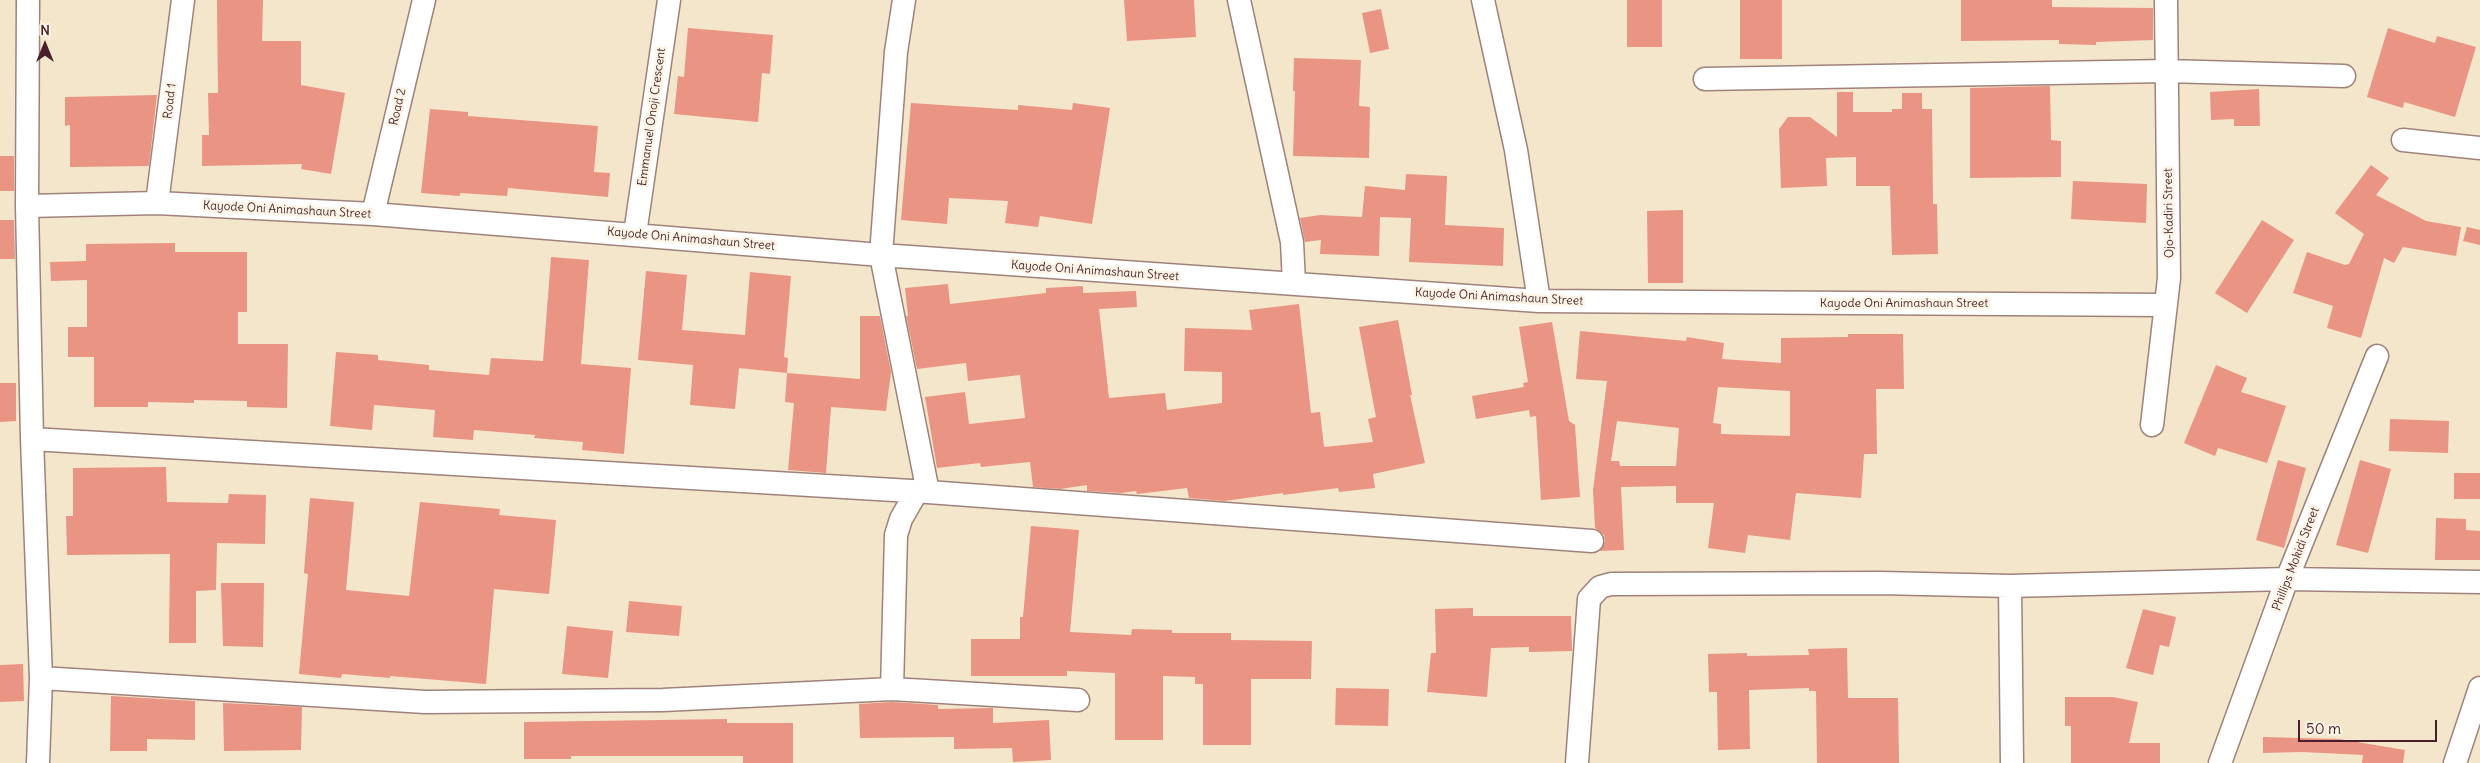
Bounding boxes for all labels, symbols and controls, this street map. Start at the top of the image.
north arrow [20,20,70,70]
text: N [40,21,50,39]
street label: Emmanuel Onoji Crescent [635,47,669,187]
street label: Road 1 [161,82,179,120]
street label: Road 2 [387,87,409,127]
street label: Ojo-Kadiri Street [2161,168,2177,258]
street label: Kayode Oni Animashaun Street [202,198,372,222]
street label: Kayode Oni Animashaun Street [606,224,776,254]
street label: Kayode Oni Animashaun Street [1010,258,1180,284]
street label: Kayode Oni Animashaun Street [1414,285,1584,309]
street label: Kayode Oni Animashaun Street [1820,297,1988,311]
street label: Phillips Mokidi Street [2270,505,2322,613]
scale bar [2300,710,2439,742]
text: 50 m [2306,719,2341,738]

